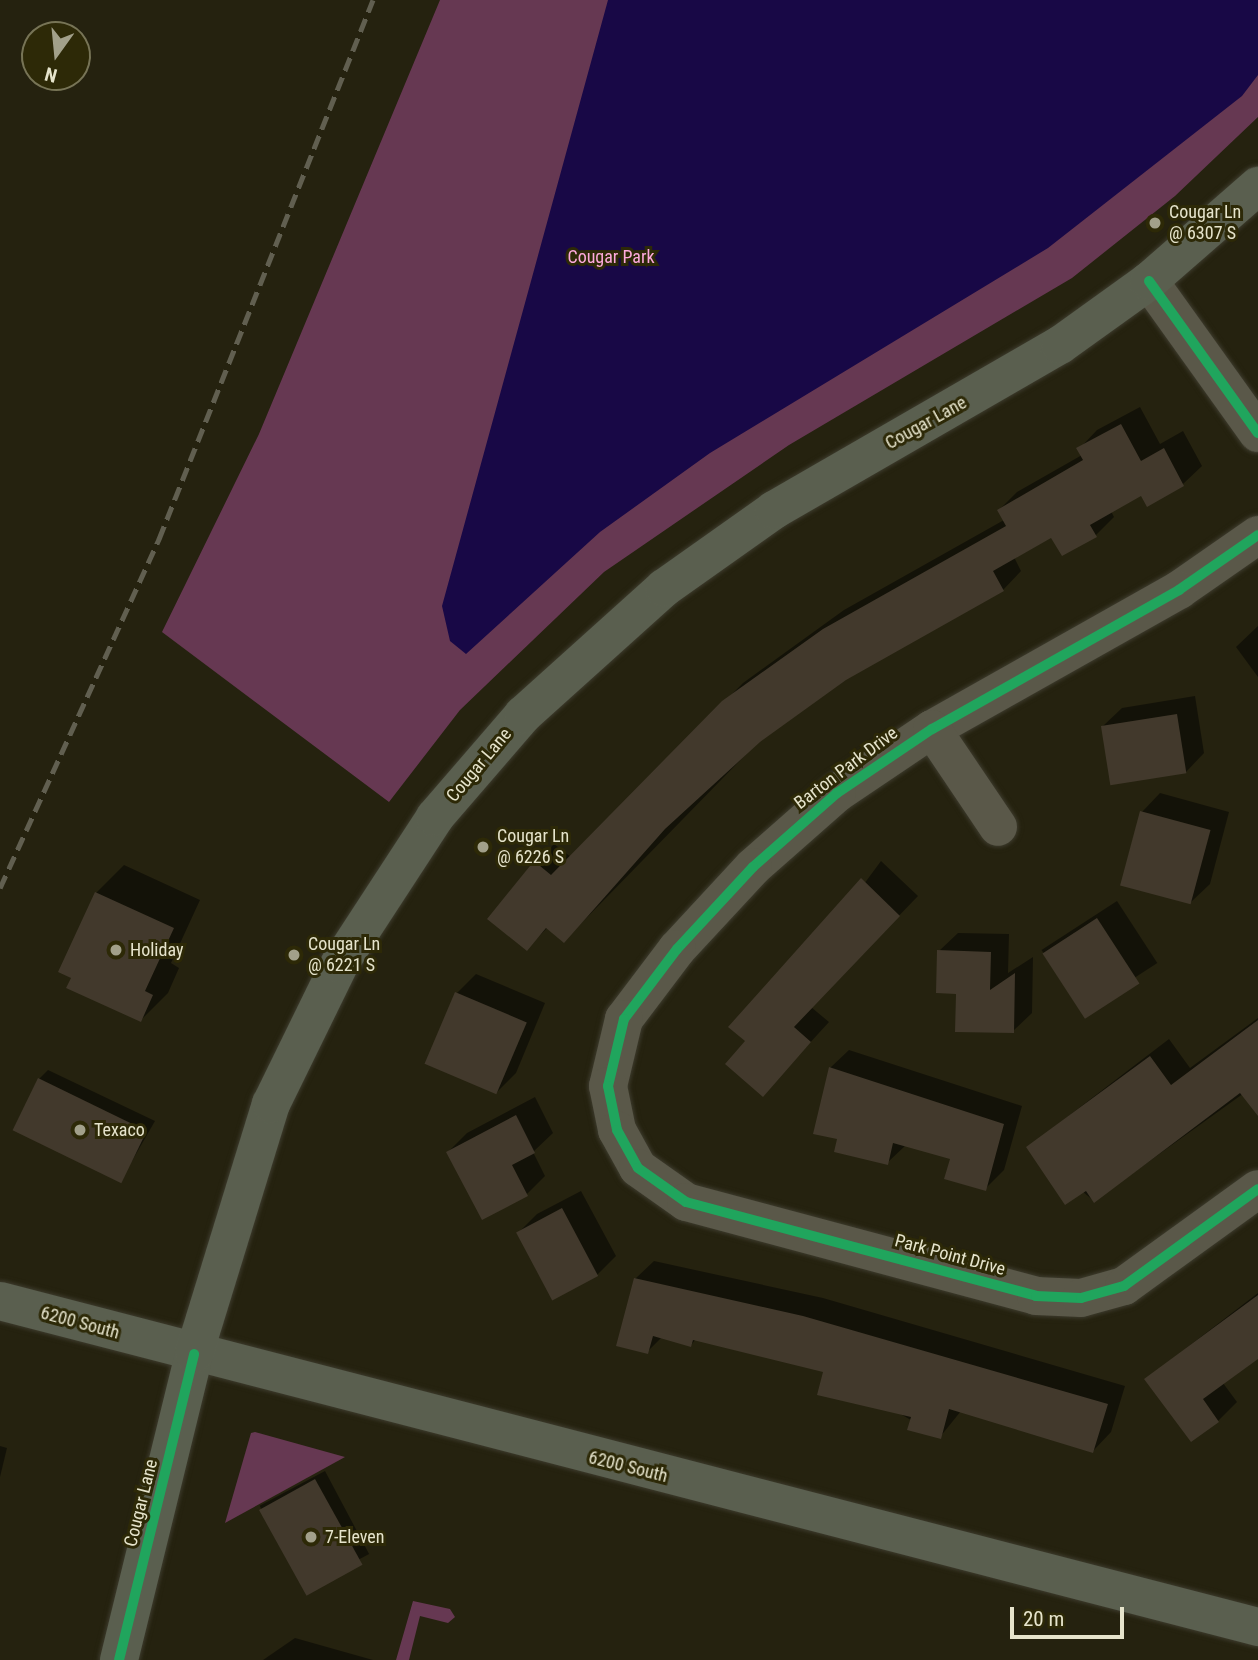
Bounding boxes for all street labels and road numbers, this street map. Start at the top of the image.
street label: Cougar Lane [882,392,970,454]
street label: Barton Park Drive [790,722,902,814]
street label: Cougar Lane [442,724,516,806]
street label: Park Point Drive [892,1230,1008,1280]
street label: 6200 South [38,1302,122,1344]
street label: 6200 South [586,1447,670,1487]
street label: Cougar Lane [120,1457,162,1549]

